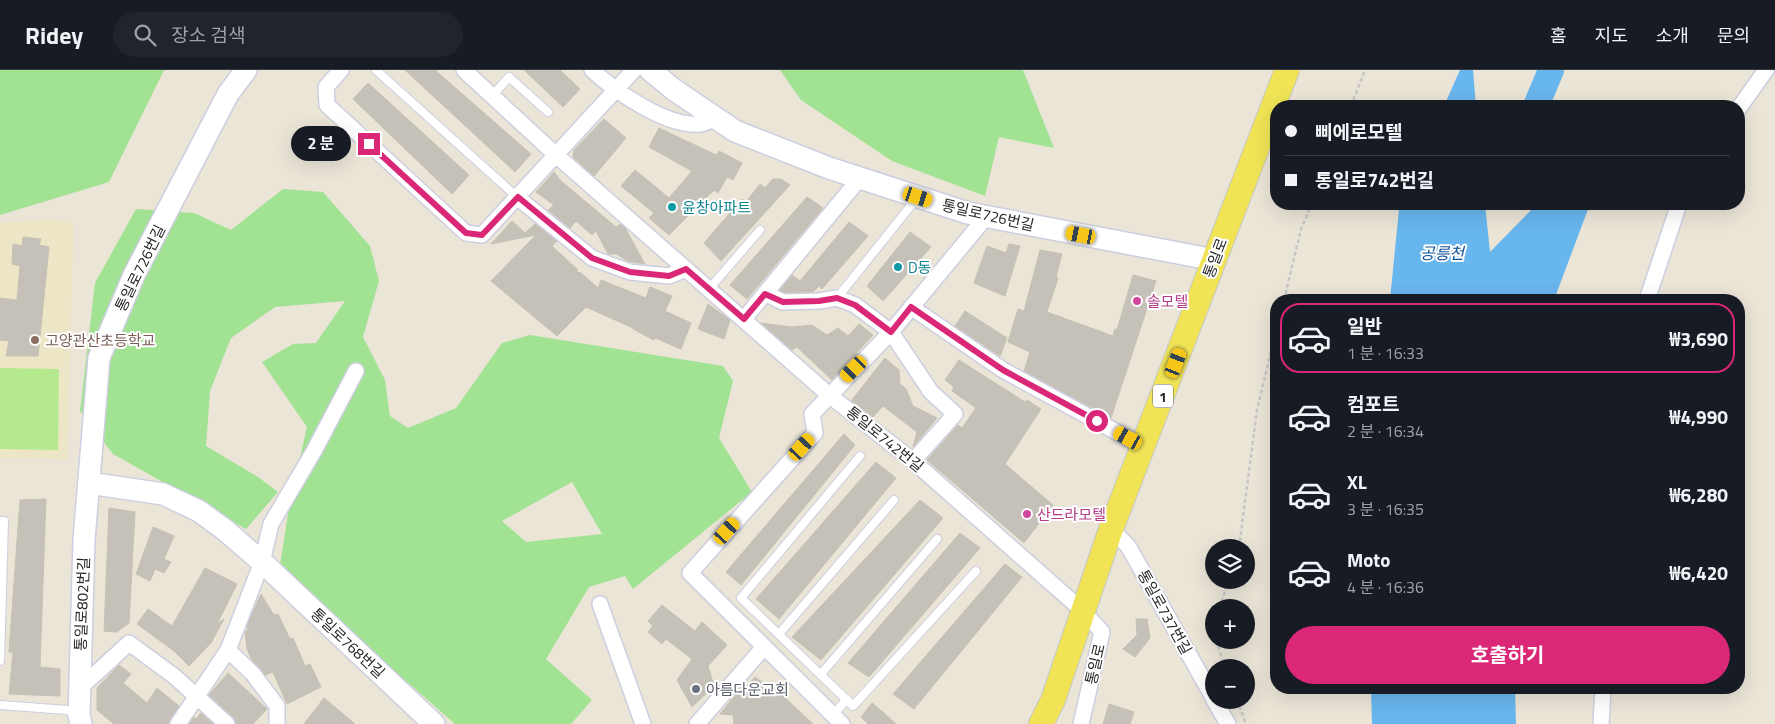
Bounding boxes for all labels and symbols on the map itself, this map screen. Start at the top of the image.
callout: 2 분 [292,126,352,162]
route end [358,133,380,155]
car [901,185,934,209]
street label: 통일로726번길 [940,193,1036,237]
place label: 윤창아파트 [682,196,751,219]
marker: 윤창아파트 [666,201,678,213]
street label: 통일로726번길 [109,221,171,315]
car [1064,225,1097,245]
street label: 통일로 [1197,235,1233,281]
water label: 공릉천 [1420,241,1466,265]
place label: D동 [908,256,931,279]
marker: D동 [892,261,904,273]
place label: 솔모텔 [1147,290,1188,313]
marker: 솔모텔 [1131,295,1143,307]
place label: 고양관산초등학교 [45,329,155,352]
marker: 고양관산초등학교 [29,334,41,346]
car [1163,346,1188,380]
car [838,353,869,385]
road number: 1 [1153,384,1173,408]
street label: 통일로742번길 [841,400,929,478]
route start [1086,410,1108,432]
car [1111,424,1144,452]
car [786,431,817,463]
place label: 산드라모텔 [1037,503,1106,526]
marker: 산드라모텔 [1021,508,1033,520]
car [711,515,742,547]
street label: 통일로802번길 [69,557,95,651]
street label: 통일로737번길 [1132,565,1198,659]
street label: 통일로768번길 [306,602,390,684]
street label: 통일로 [1079,641,1111,687]
place label: 아름다운교회 [706,678,789,701]
marker: 아름다운교회 [690,683,702,695]

